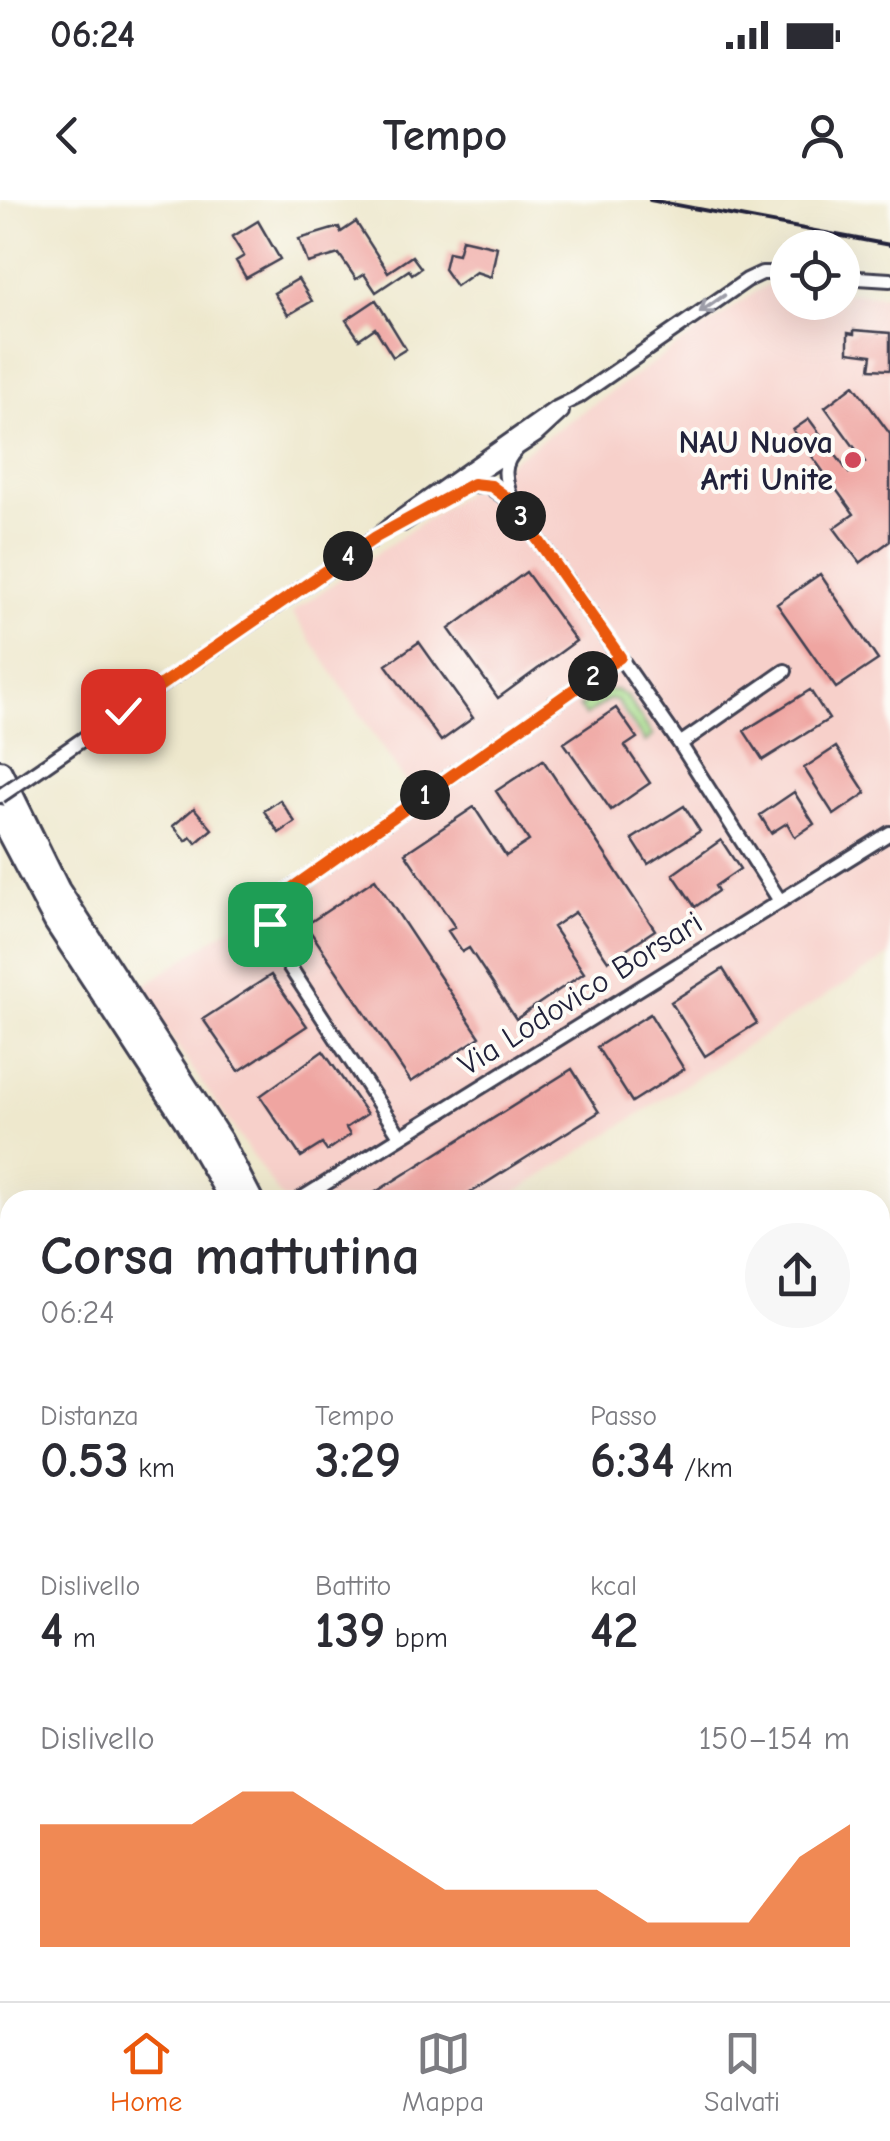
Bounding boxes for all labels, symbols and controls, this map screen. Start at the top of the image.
text: 06:24 [50,13,135,57]
icon: back [40,108,95,163]
icon: person [795,108,850,163]
text: Tempo [383,109,507,161]
map controls [770,230,860,320]
button: locate [770,230,860,320]
one-way arrow [699,293,727,314]
place label: NAU Nuova Arti Unite [679,424,833,498]
marker: NAU Nuova Arti Unite [842,449,864,471]
pin: 3 [496,491,546,541]
text: 3 [514,500,528,532]
pin: 4 [323,531,373,581]
text: 4 [341,540,355,572]
pin: 2 [568,651,618,701]
text: 2 [586,660,600,692]
pin [81,669,166,754]
icon: check [96,684,151,739]
pin: 1 [400,770,450,820]
text: 1 [419,779,431,811]
pin [228,882,313,967]
icon: arrive [243,897,298,952]
street label: Via Lodovico Borsari [452,903,709,1083]
button: share [745,1223,850,1328]
text: Corsa mattutina [40,1224,420,1288]
text: 06:24 [40,1294,115,1331]
text: Distanza [40,1400,139,1432]
text: Tempo [315,1400,394,1432]
text: Passo [590,1400,657,1432]
text: 0.53 [40,1432,129,1490]
text: 3:29 [315,1432,401,1490]
text: 6:34 [590,1432,675,1490]
text: km [129,1452,175,1484]
text: /km [675,1452,733,1484]
text: Dislivello [40,1570,140,1602]
text: Battito [315,1570,391,1602]
text: kcal [590,1570,637,1602]
text: 4 [40,1602,63,1660]
text: 139 [315,1602,385,1660]
text: 42 [590,1602,638,1660]
text: m [63,1622,96,1654]
text: bpm [385,1622,448,1654]
text: Dislivello [40,1720,155,1757]
text: 150–154 m [699,1720,850,1757]
tab: Home [110,2026,182,2118]
tab: Mappa [402,2026,484,2118]
tab: Salvati [704,2026,780,2118]

